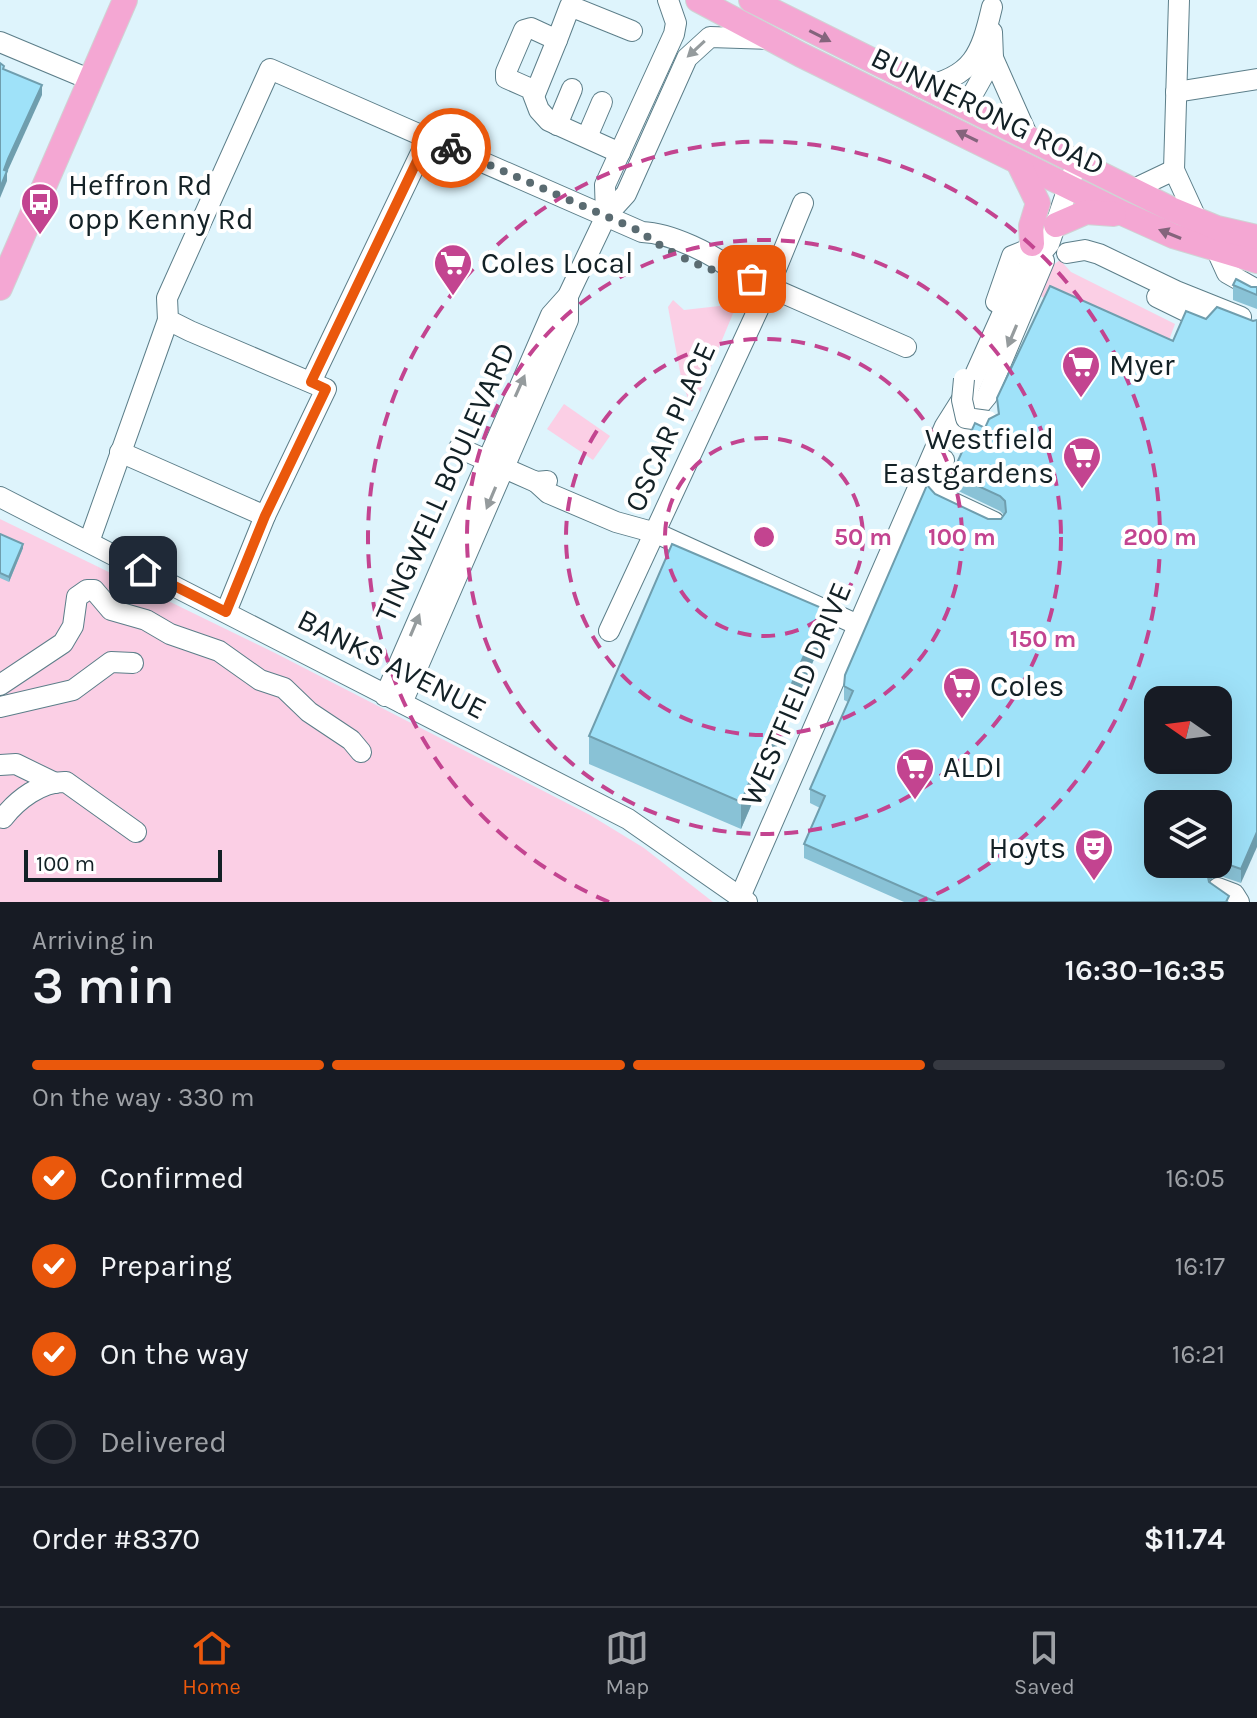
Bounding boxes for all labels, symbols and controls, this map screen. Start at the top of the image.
one-way arrow [808,29,831,43]
street label: BUNNERONG ROAD [865,39,1111,183]
one-way arrow [687,40,706,58]
courier [411,108,491,188]
icon: bike [429,126,473,170]
one-way arrow [955,129,978,143]
place label: Heffron Rd opp Kenny Rd [68,167,254,237]
bus stop icon: Heffron Rd opp Kenny Rd [19,181,61,236]
one-way arrow [1158,228,1182,241]
supermarket icon: Coles Local [432,242,474,297]
place label: Coles Local [481,245,633,281]
pin [718,245,786,313]
icon: bag [730,257,774,301]
one-way arrow [1006,324,1019,348]
street label: TINGWELL BOULEVARD [367,337,523,627]
street label: OSCAR PLACE [617,337,723,517]
supermarket icon: Myer [1060,344,1102,399]
place label: Myer [1109,347,1175,383]
one-way arrow [513,375,526,398]
place label: Westfield Eastgardens [882,421,1054,491]
supermarket icon: Westfield Eastgardens [1061,435,1103,490]
one-way arrow [484,486,498,510]
centre of rings [750,523,778,551]
text: 50 m [834,523,892,551]
text: 100 m [928,523,996,551]
text: 200 m [1123,523,1197,551]
pin [109,536,177,604]
icon: home [121,548,165,592]
street label: WESTFIELD DRIVE [733,577,859,811]
street label: BANKS AVENUE [292,601,492,727]
one-way arrow [409,613,422,636]
text: 150 m [1010,625,1076,653]
supermarket icon: Coles [941,665,983,720]
place label: Coles [990,668,1064,704]
north arrow [1144,686,1232,774]
map controls [1144,686,1232,878]
supermarket icon: ALDI [894,746,936,801]
place label: ALDI [943,749,1002,785]
button: layers [1144,790,1232,878]
theatre icon: Hoyts [1073,827,1115,882]
place label: Hoyts [989,830,1066,866]
scale bar [24,846,222,882]
text: 100 m [36,851,95,877]
text: Arriving in [32,925,154,956]
text: 16:30–16:35 [1065,952,1225,988]
text: 3 min [32,955,175,1016]
text: On the way · 330 m [32,1082,255,1113]
icon: check [32,1156,76,1200]
text: Confirmed [100,1160,244,1196]
text: 16:05 [1165,1163,1225,1194]
icon: check [32,1244,76,1288]
text: Preparing [100,1248,232,1284]
text: 16:17 [1175,1251,1225,1282]
icon: check [32,1332,76,1376]
text: On the way [100,1336,249,1372]
text: 16:21 [1172,1339,1225,1370]
text: Delivered [100,1424,227,1460]
text: Order #8370 [32,1521,200,1557]
text: $11.74 [1144,1521,1225,1557]
tab: Home [182,1626,241,1700]
tab: Map [605,1626,649,1700]
tab: Saved [1014,1626,1075,1700]

